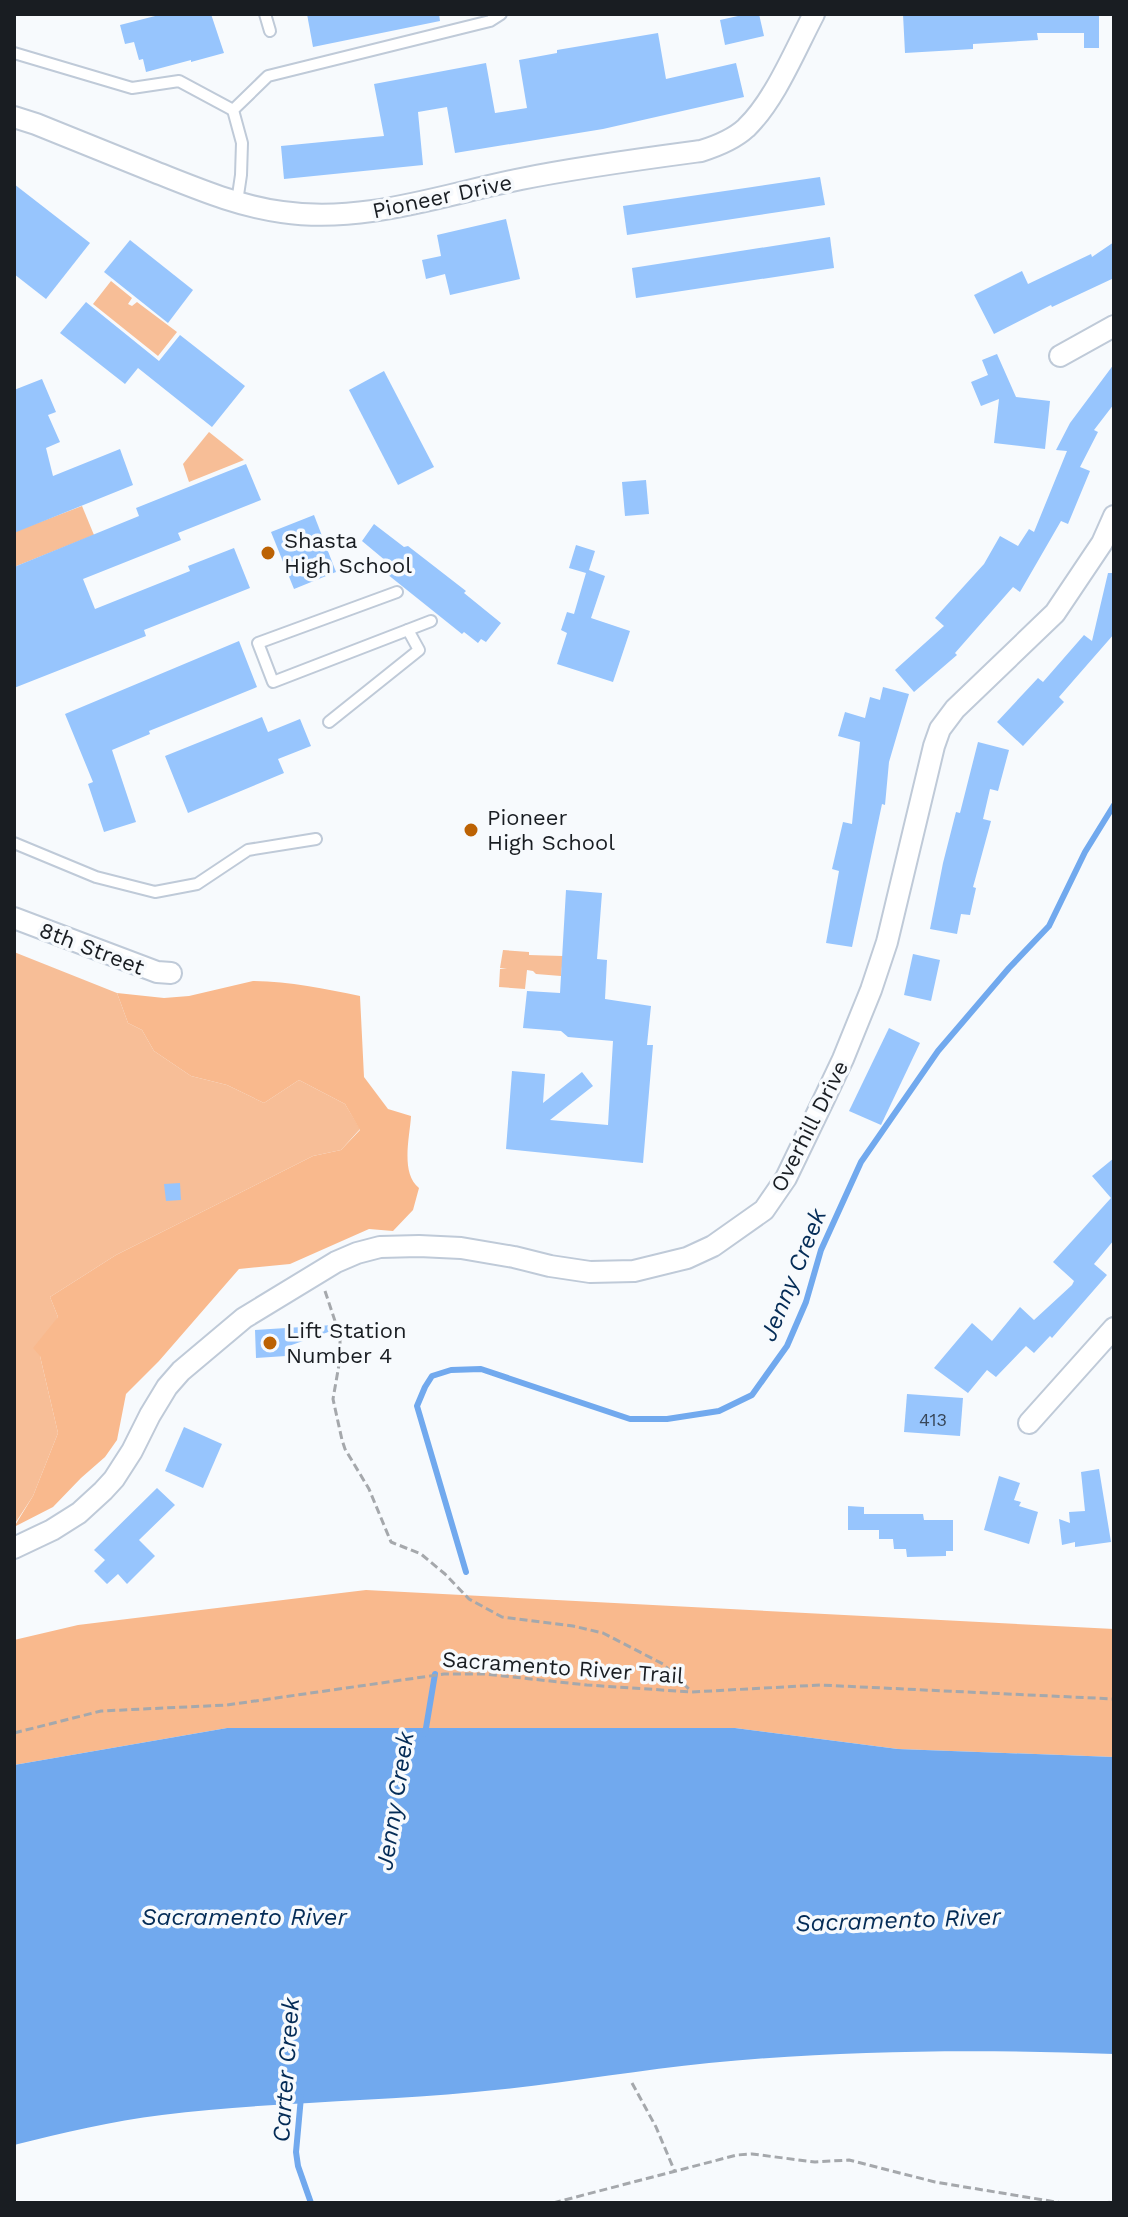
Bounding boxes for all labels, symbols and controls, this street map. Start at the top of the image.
street label: Pioneer Drive [370,169,514,223]
place label: Shasta High School [284,528,412,578]
marker: Shasta High School [259,544,277,562]
place label: Pioneer High School [487,805,615,855]
marker: Pioneer High School [462,821,480,839]
street label: 8th Street [36,917,148,980]
street label: Overhill Drive [766,1056,853,1196]
water label: Jenny Creek [754,1204,833,1345]
place label: Lift Station Number 4 [286,1318,407,1368]
marker: Lift Station Number 4 [261,1334,279,1352]
house number: 413 [919,1409,947,1430]
street label: Sacramento River Trail [441,1647,685,1688]
water label: Jenny Creek [370,1729,420,1872]
water label: Sacramento River [795,1902,1003,1938]
water label: Sacramento River [141,1903,349,1931]
water label: Carter Creek [267,1996,305,2143]

